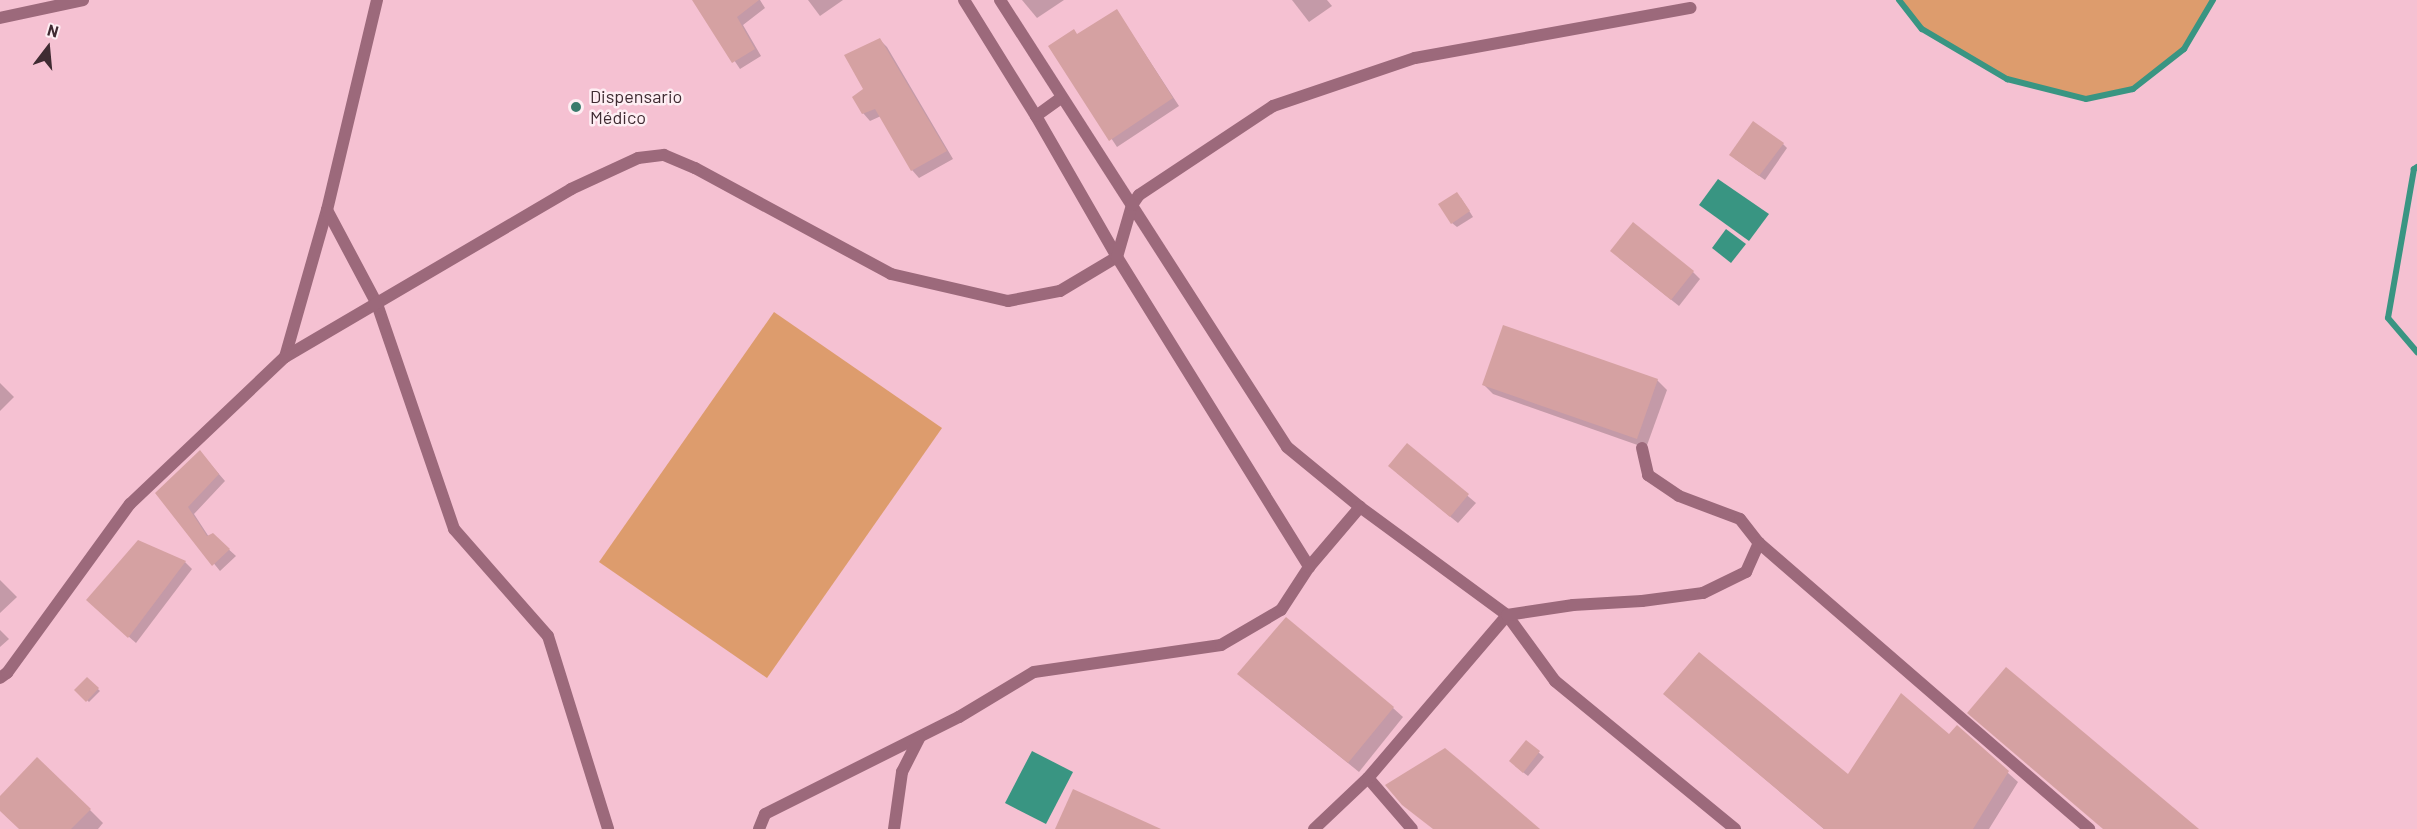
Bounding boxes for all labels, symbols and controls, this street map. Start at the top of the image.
north arrow [18,18,78,78]
text: N [45,20,61,41]
place label: Dispensario Médico [590,86,682,128]
marker: Dispensario Médico [567,98,585,116]

